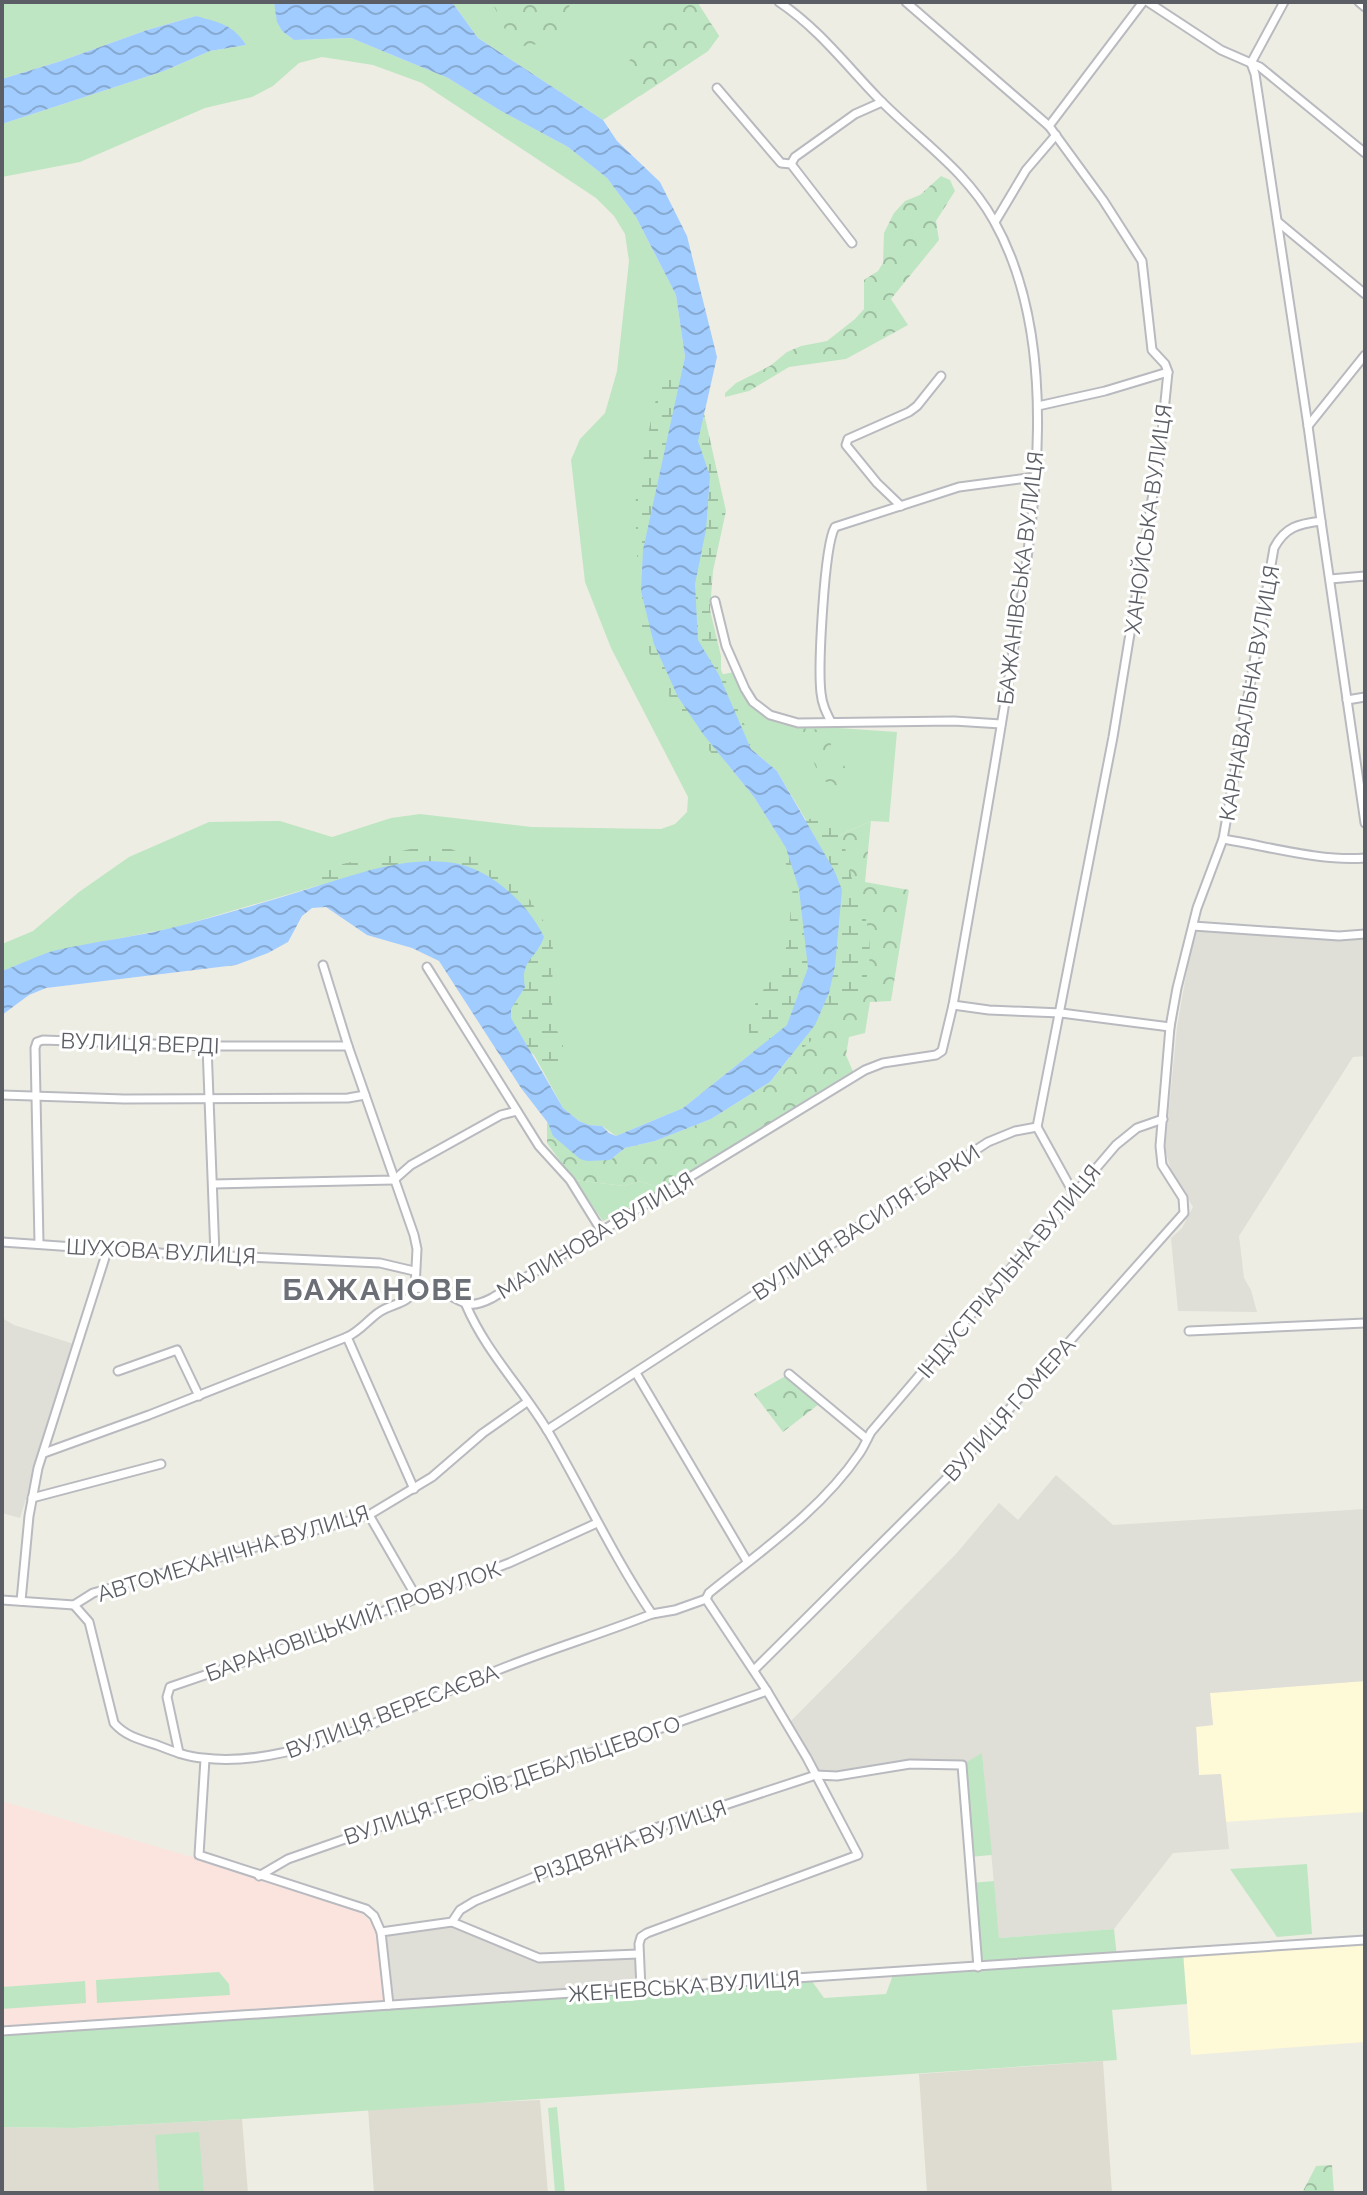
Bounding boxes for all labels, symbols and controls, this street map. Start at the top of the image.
street label: ХАНОЙСЬКА ВУЛИЦЯ [1119,403,1177,635]
street label: БАЖАНІВСЬКА ВУЛИЦЯ [992,450,1048,706]
street label: КАРНАВАЛЬНА ВУЛИЦЯ [1214,563,1284,823]
street label: ВУЛИЦЯ ВЕРДІ [60,1027,220,1059]
street label: ВУЛИЦЯ ВАСИЛЯ БАРКИ [747,1139,985,1305]
street label: ІНДУСТРІАЛЬНА ВУЛИЦЯ [912,1159,1106,1383]
street label: МАЛИНОВА ВУЛИЦЯ [492,1166,698,1304]
street label: ШУХОВА ВУЛИЦЯ [65,1233,257,1269]
district label: БАЖАНОВЕ [282,1272,474,1307]
street label: ВУЛИЦЯ ГОМЕРА [938,1332,1081,1486]
street label: АВТОМЕХАНІЧНА ВУЛИЦЯ [94,1499,372,1607]
street label: БАРАНОВІЦЬКИЙ ПРОВУЛОК [202,1555,504,1687]
street label: ВУЛИЦЯ ВЕРЕСАЄВА [282,1658,502,1764]
street label: ВУЛИЦЯ ГЕРОЇВ ДЕБАЛЬЦЕВОГО [340,1710,684,1850]
street label: РІЗДВЯНА ВУЛИЦЯ [530,1794,730,1888]
street label: ЖЕНЕВСЬКА ВУЛИЦЯ [567,1965,801,2007]

